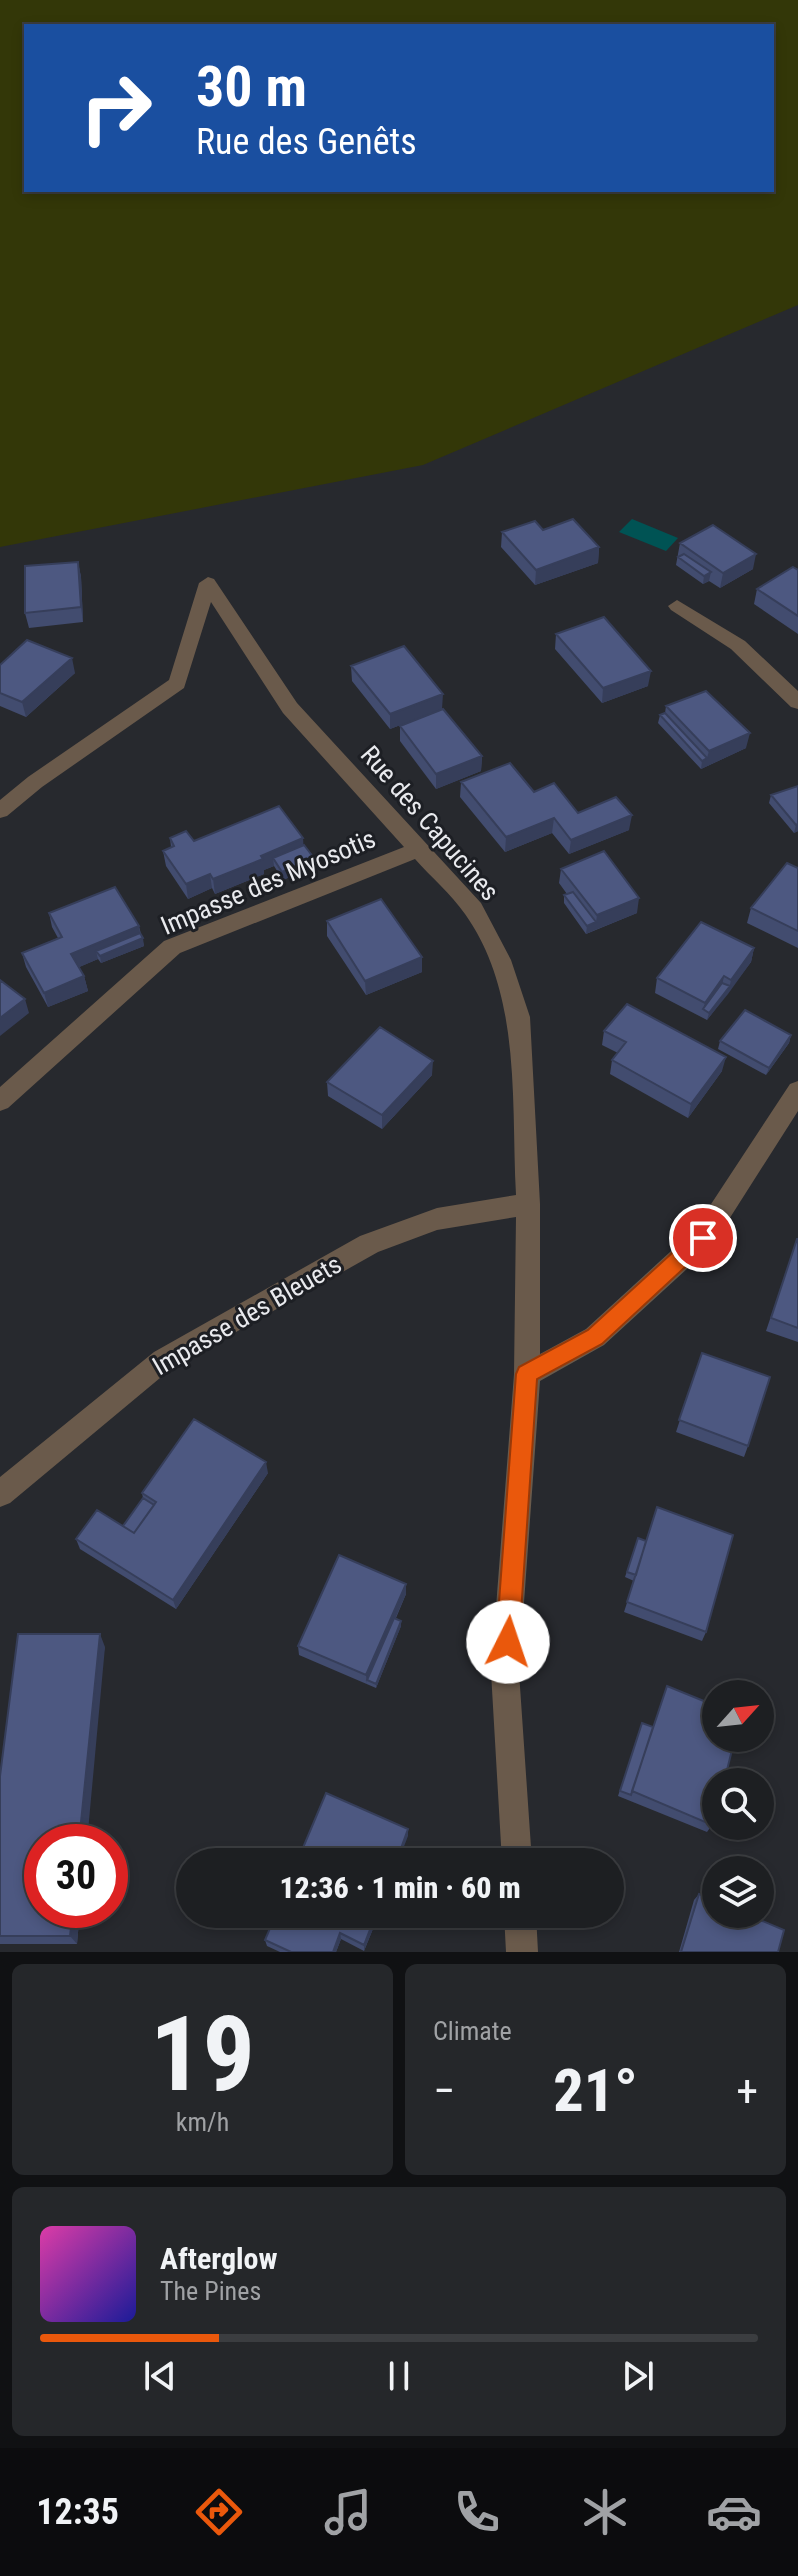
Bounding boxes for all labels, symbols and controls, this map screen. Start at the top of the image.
text: 30 m [196,54,307,120]
icon: right [64,56,168,160]
text: Rue des Genêts [196,121,417,163]
street label: Rue des Capucines [355,740,505,906]
street label: Impasse des Myosotis [156,823,380,941]
pin [669,1204,737,1272]
icon: arrive [681,1216,725,1260]
street label: Impasse des Bleuets [147,1249,347,1381]
position arrow [466,1600,550,1684]
north arrow [702,1680,774,1752]
map controls [702,1680,774,1928]
button: search [702,1768,774,1840]
speed limit sign: 30 [24,1824,128,1928]
button: layers [702,1856,774,1928]
text: 12:36 · 1 min · 60 m [279,1870,521,1905]
text: 19 [150,1994,255,2115]
text: Climate [433,2016,512,2046]
text: 21° [553,2055,638,2126]
text: − [433,2065,455,2117]
text: + [736,2065,758,2117]
text: km/h [176,2107,229,2137]
text: Afterglow [160,2241,278,2276]
text: The Pines [160,2276,261,2306]
icon: previous [138,2354,182,2398]
icon: pause [377,2354,421,2398]
icon: next [616,2354,660,2398]
icon: directions [191,2484,247,2540]
icon: music [320,2484,376,2540]
icon: phone [449,2484,505,2540]
icon: climate [577,2484,633,2540]
icon: car [706,2484,762,2540]
text: 12:35 [36,2491,119,2533]

